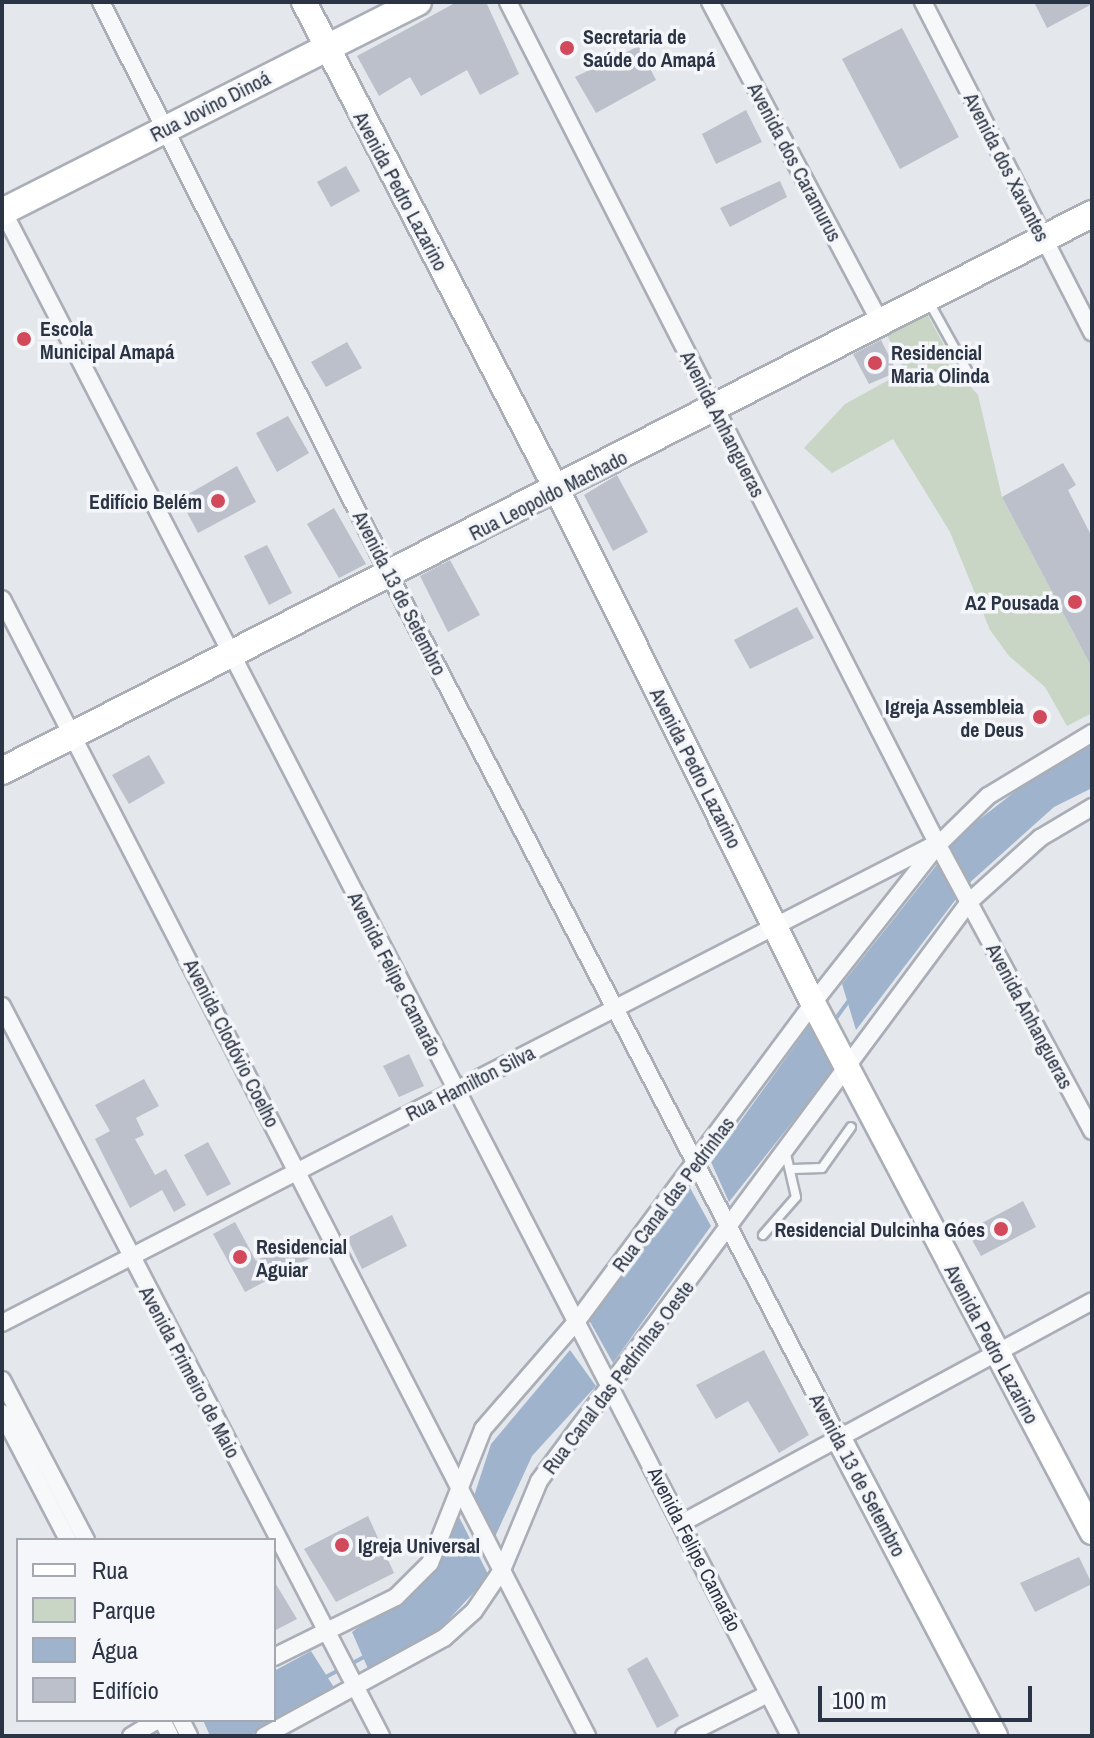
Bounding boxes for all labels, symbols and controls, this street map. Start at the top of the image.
place label: Secretaria de Saúde do Amapá [583,24,716,71]
marker: Secretaria de Saúde do Amapá [558,39,576,57]
street label: Rua Jovino Dinoá [146,66,274,146]
street label: Avenida dos Caramurus [743,78,847,246]
street label: Avenida dos Xavantes [959,89,1055,245]
street label: Avenida Pedro Lazarino [349,107,453,275]
place label: Escola Municipal Amapá [40,316,175,363]
marker: Escola Municipal Amapá [15,330,33,348]
place label: Residencial Maria Olinda [891,340,989,387]
street label: Avenida Anhangueras [676,346,770,502]
marker: Residencial Maria Olinda [866,354,884,372]
street label: Rua Leopoldo Machado [465,445,631,545]
place label: Edifício Belém [89,489,202,513]
marker: Edifício Belém [209,492,227,510]
street label: Avenida 13 de Setembro [348,507,452,679]
place label: A2 Pousada [965,590,1059,614]
marker: A2 Pousada [1066,593,1084,611]
street label: Avenida Pedro Lazarino [645,684,747,852]
place label: Igreja Assembleia de Deus [885,694,1024,741]
marker: Igreja Assembleia de Deus [1031,708,1049,726]
street label: Avenida Felipe Camarão [343,888,447,1060]
street label: Avenida Anhangueras [981,939,1079,1093]
street label: Avenida Clodóvio Coelho [179,955,285,1131]
street label: Rua Hamilton Silva [402,1040,538,1126]
street label: Rua Canal das Pedrinhas [607,1112,739,1276]
place label: Residencial Dulcinha Góes [774,1217,985,1241]
marker: Residencial Dulcinha Góes [992,1220,1010,1238]
place label: Residencial Aguiar [256,1234,347,1281]
marker: Residencial Aguiar [231,1248,249,1266]
street label: Avenida Pedro Lazarino [940,1260,1044,1428]
street label: Rua Canal das Pedrinhas Oeste [537,1275,699,1479]
street label: Avenida Primeiro de Maio [135,1282,245,1462]
street label: Avenida 13 de Setembro [805,1389,911,1561]
street label: Avenida Felipe Camarão [643,1463,747,1635]
place label: Igreja Universal [358,1533,480,1557]
marker: Igreja Universal [333,1536,351,1554]
legend [16,1538,276,1722]
text: Rua [92,1554,128,1586]
text: Parque [92,1594,155,1626]
text: Água [92,1634,138,1666]
scale bar [822,1670,1036,1720]
text: Edifício [92,1674,159,1706]
text: 100 m [832,1684,887,1716]

